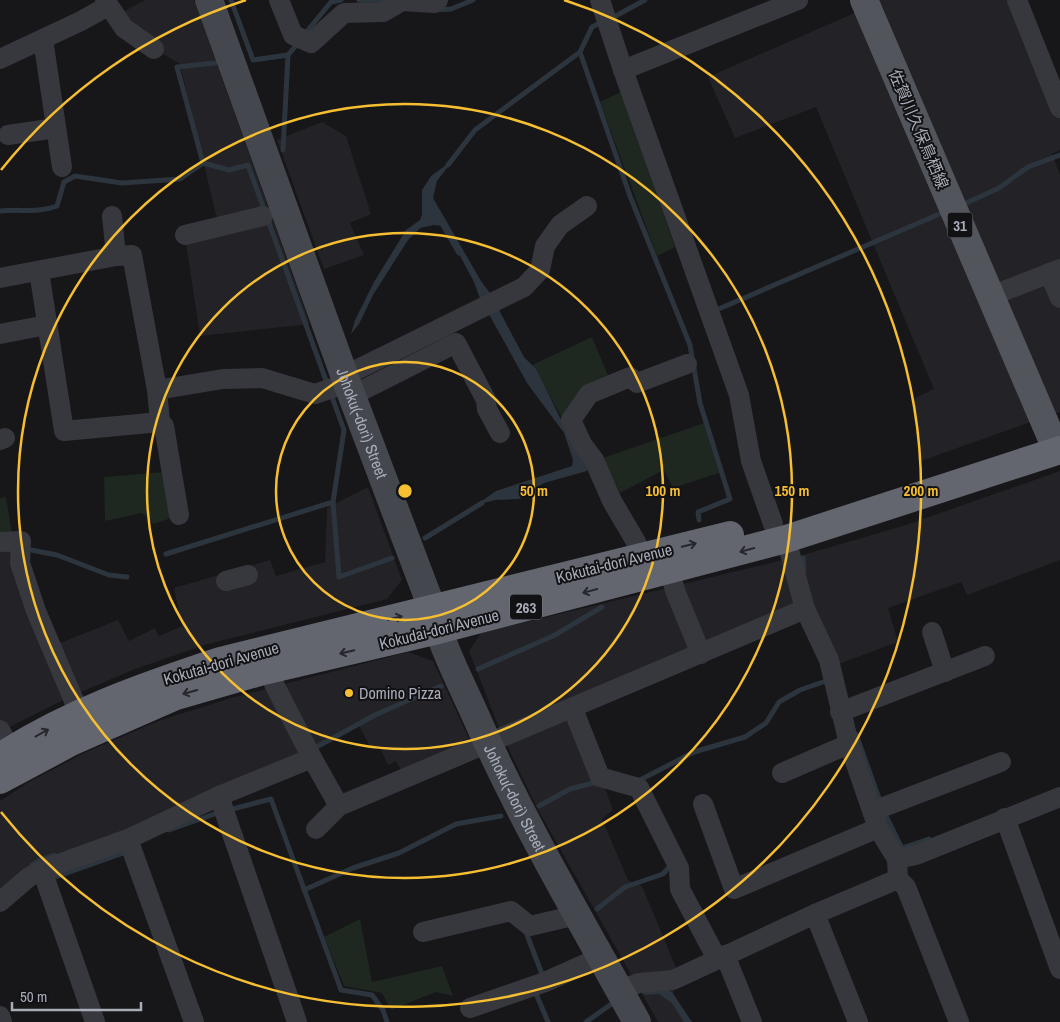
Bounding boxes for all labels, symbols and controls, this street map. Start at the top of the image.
street label: 佐賀川久保鳥栖線 [884,66,954,192]
road number: 31 [948,212,972,238]
street label: Johoku(-dori) Street [331,365,393,482]
text: 50 m [520,480,548,501]
text: 100 m [646,480,680,501]
text: 150 m [775,480,809,501]
text: 200 m [904,480,938,501]
centre of rings [396,482,414,500]
street label: Kokutai-dori Avenue [554,538,674,588]
one-way arrow [680,540,696,549]
one-way arrow [739,545,755,555]
one-way arrow [582,586,598,596]
road number: 263 [510,594,542,620]
street label: Kokudai-dori Avenue [377,604,501,654]
one-way arrow [387,612,403,622]
street label: Kokutai-dori Avenue [161,636,281,690]
one-way arrow [340,648,356,657]
place label: Domino Pizza [359,682,442,704]
marker: Domino Pizza [343,687,355,699]
one-way arrow [182,688,198,697]
one-way arrow [35,728,50,738]
street label: Johoku(-dori) Street [479,741,551,855]
scale bar [12,980,141,1012]
text: 50 m [20,986,47,1007]

